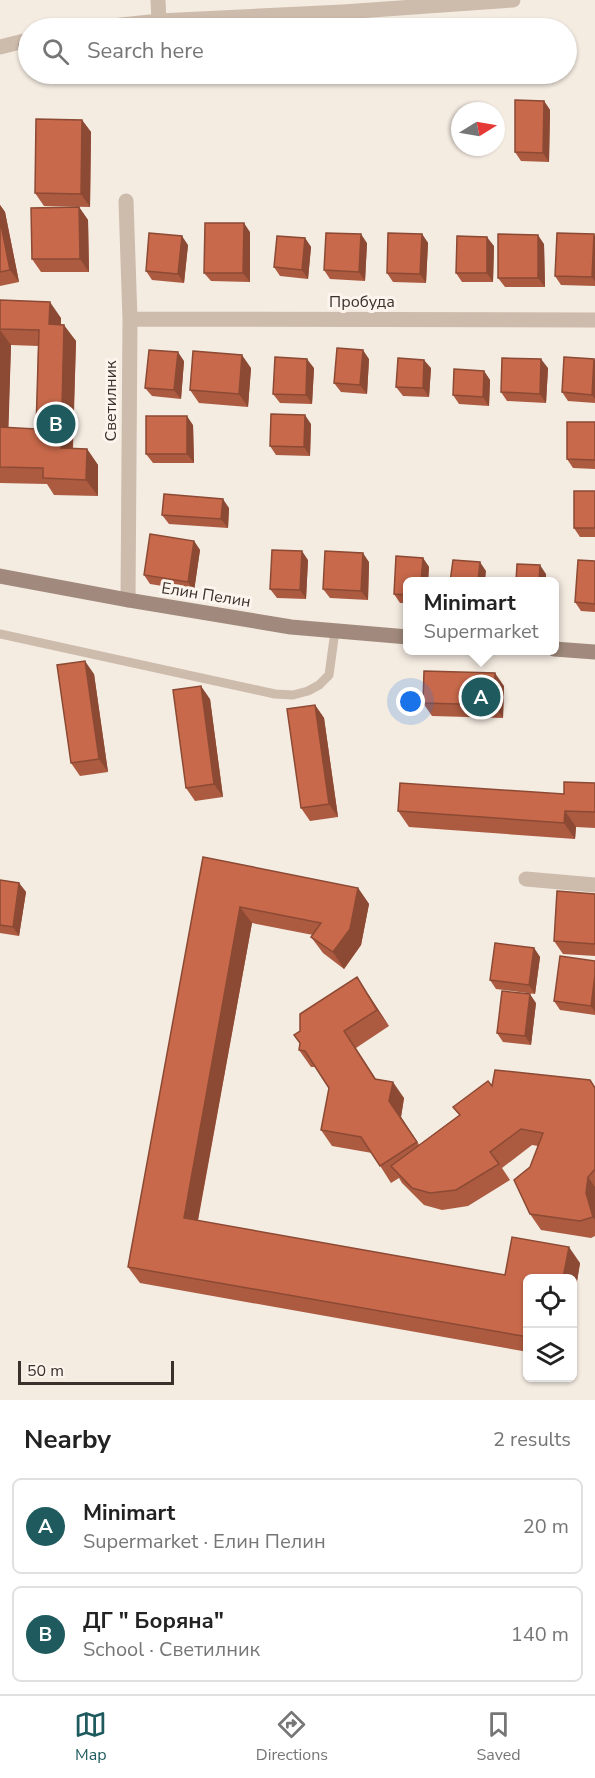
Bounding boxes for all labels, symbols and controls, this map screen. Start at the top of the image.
search box [18,18,577,84]
icon: search [39,35,72,68]
text: Search here [87,36,204,66]
north arrow [451,102,505,156]
street label: Пробуда [329,291,395,313]
street label: Светилник [100,360,122,441]
pin: B [36,402,76,446]
street label: Елин Пелин [160,577,252,613]
popup [403,577,559,655]
text: Minimart [423,588,516,618]
text: Supermarket [423,618,539,645]
pin: A [462,674,500,720]
your location [396,687,425,716]
map controls [523,1274,577,1382]
button: locate [523,1274,577,1328]
button: layers [523,1328,577,1382]
scale bar [18,1358,174,1386]
text: 50 m [27,1360,64,1382]
text: Nearby [24,1422,111,1457]
text: 2 results [493,1426,571,1453]
text: Minimart [83,1498,175,1528]
text: A [38,1513,53,1540]
text: 20 m [523,1513,569,1540]
text: Supermarket · Елин Пелин [83,1528,326,1555]
text: ДГ " Боряна" [83,1606,224,1636]
text: B [39,1621,52,1648]
text: 140 m [511,1621,569,1648]
text: School · Светилник [83,1636,260,1663]
tab: Map [74,1708,107,1766]
tab: Directions [256,1708,328,1766]
tab: Saved [477,1708,521,1766]

